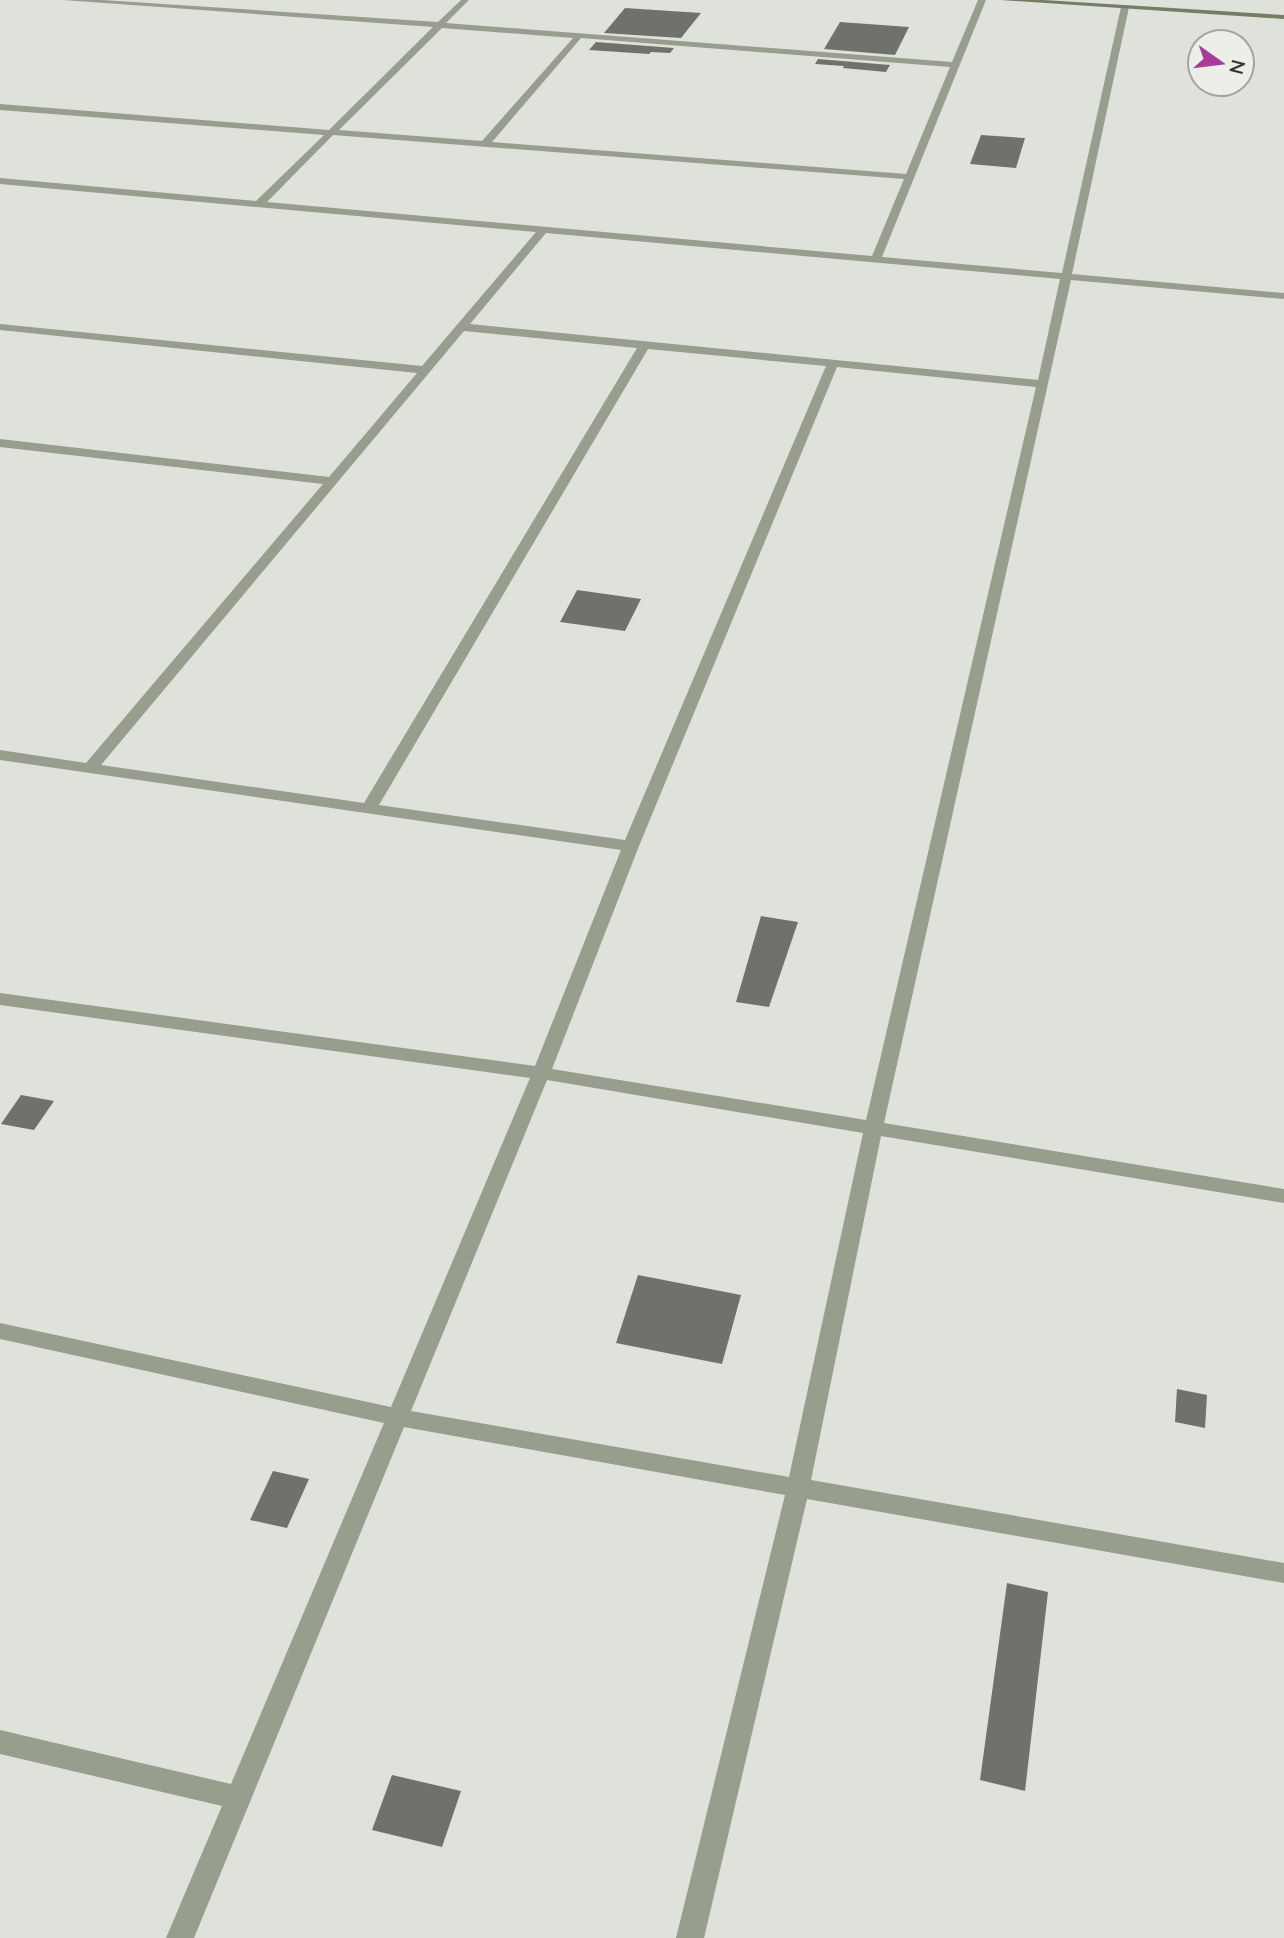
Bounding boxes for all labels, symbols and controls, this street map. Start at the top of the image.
north arrow [1186,28,1256,98]
text: N [1222,57,1251,77]

